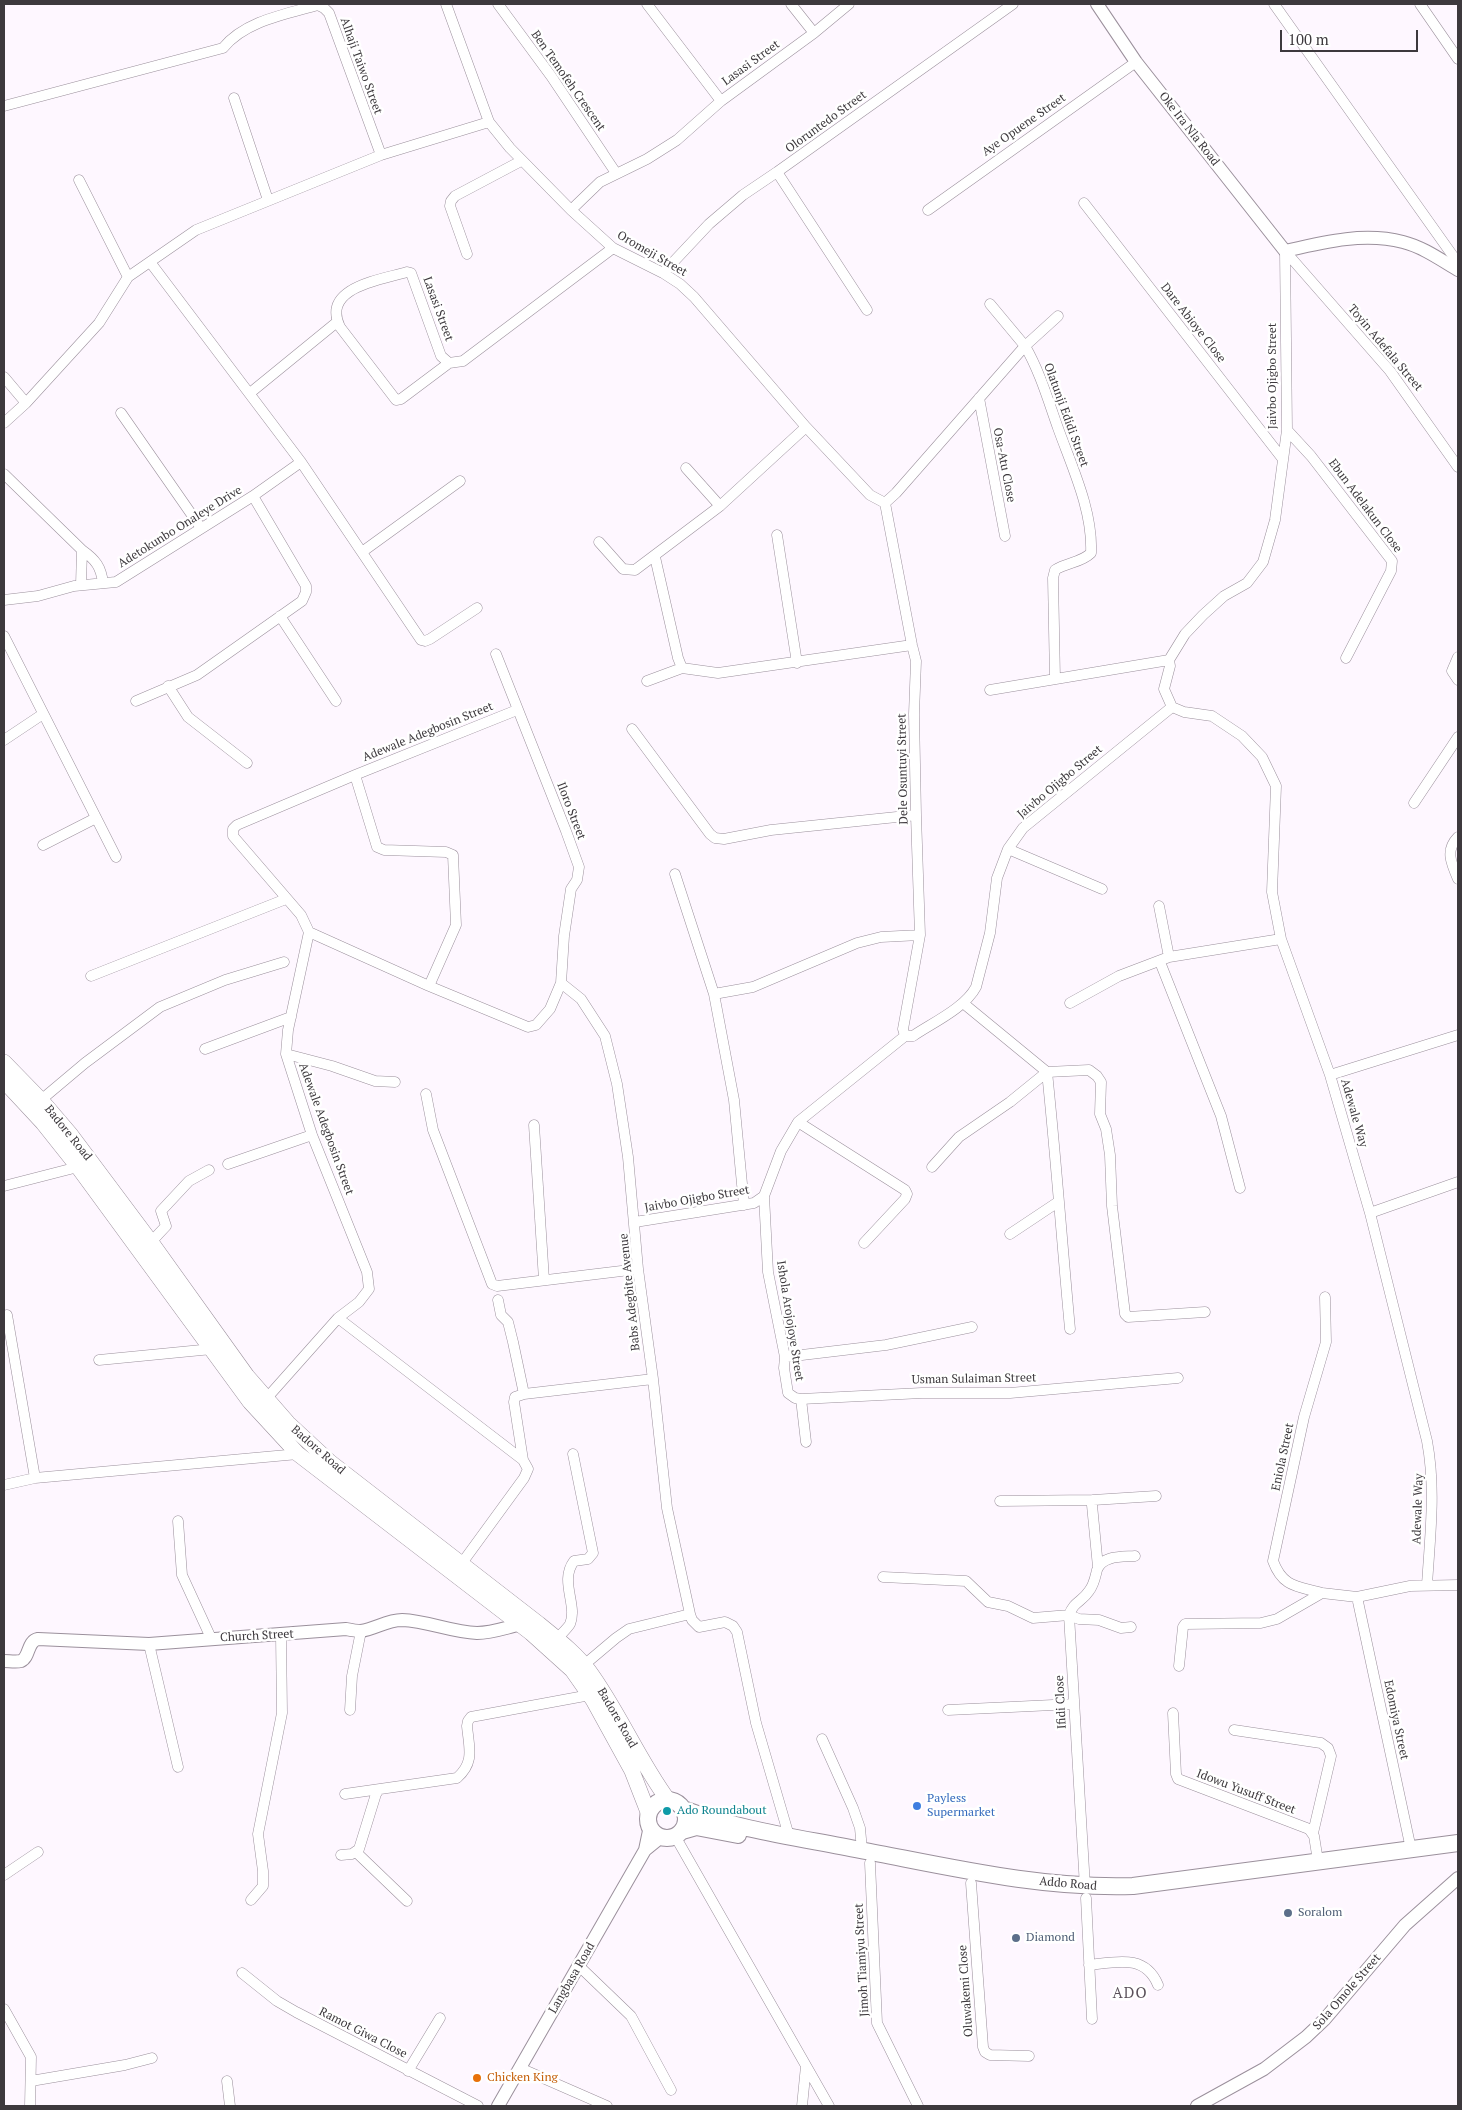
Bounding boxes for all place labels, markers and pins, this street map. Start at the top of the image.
place label: Payless Supermarket [927,1792,995,1820]
marker: Payless Supermarket [911,1800,923,1812]
place label: Ado Roundabout [677,1804,767,1818]
marker: Ado Roundabout [661,1805,673,1817]
place label: Soralom [1298,1906,1342,1920]
marker: Soralom [1282,1907,1294,1919]
place label: Diamond [1026,1931,1075,1945]
marker: Diamond [1010,1932,1022,1944]
place label: Chicken King [487,2071,558,2085]
marker: Chicken King [471,2072,483,2084]

